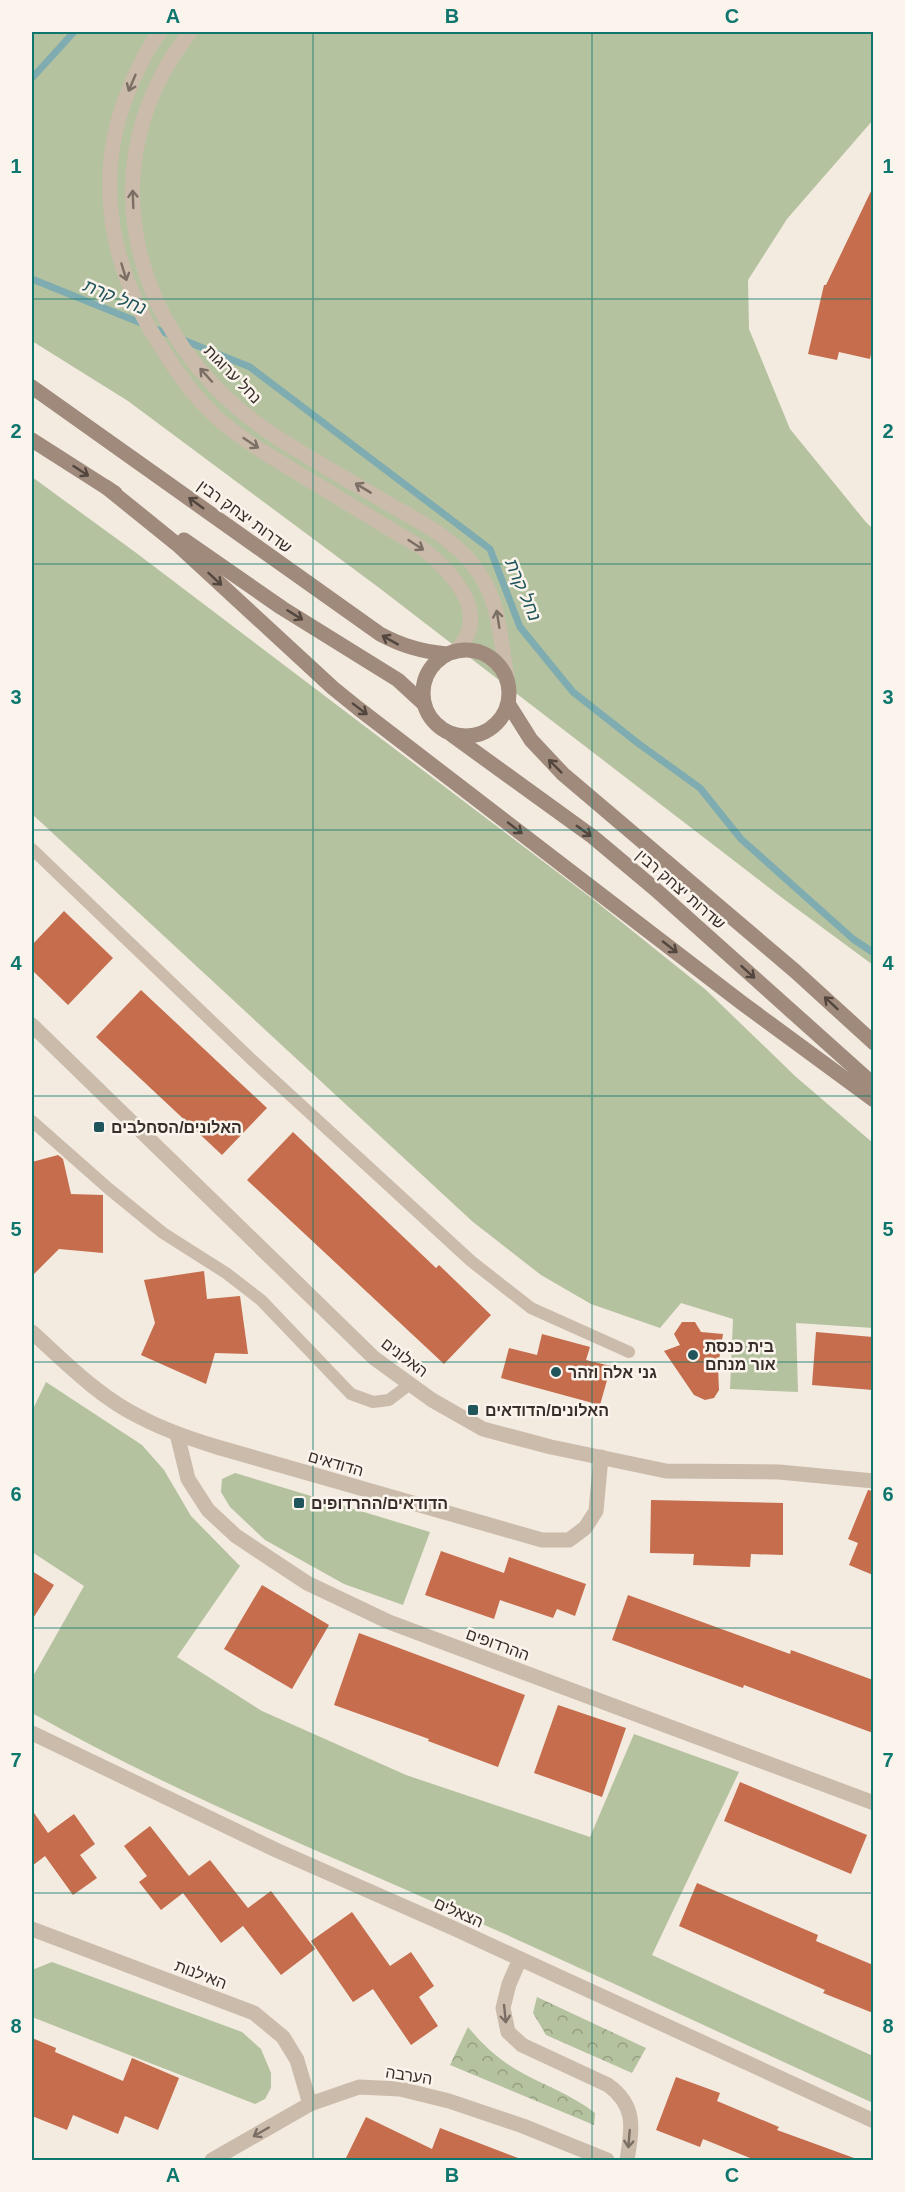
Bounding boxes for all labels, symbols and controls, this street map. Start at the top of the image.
text: A [166,5,180,27]
text: B [445,5,459,27]
text: C [725,5,739,27]
one-way arrow [126,73,137,91]
text: 1 [10,155,22,177]
text: 1 [882,155,894,177]
one-way arrow [128,189,139,209]
one-way arrow [119,263,130,282]
water label: נחל קרת [80,275,149,319]
street label: נחל ערוגות [201,342,264,407]
one-way arrow [199,368,213,383]
text: 2 [10,420,22,442]
text: 2 [882,420,894,442]
one-way arrow [242,437,258,449]
one-way arrow [72,466,89,478]
street label: שדרות יצחק רבין [194,477,295,556]
one-way arrow [355,482,372,494]
one-way arrow [189,497,205,509]
one-way arrow [408,539,425,552]
water label: נחל קרת [501,555,545,624]
one-way arrow [208,572,223,586]
one-way arrow [286,609,303,622]
one-way arrow [493,609,504,629]
one-way arrow [382,634,399,646]
text: 3 [10,686,22,708]
text: 3 [882,686,894,708]
one-way arrow [352,703,368,716]
one-way arrow [548,759,563,774]
one-way arrow [507,821,523,834]
one-way arrow [576,825,592,837]
street label: שדרות יצחק רבין [633,846,729,933]
one-way arrow [661,940,677,953]
text: 4 [10,952,22,974]
text: 4 [882,952,894,974]
one-way arrow [740,965,755,979]
one-way arrow [823,996,838,1010]
place label: האלונים/הסחלבים [111,1119,242,1136]
marker: האלונים/הסחלבים [92,1120,106,1134]
text: 5 [10,1218,22,1240]
text: 5 [882,1218,894,1240]
street label: האלונים [378,1335,431,1380]
place label: בית כנסת אור מנחם [705,1338,776,1373]
marker: בית כנסת אור מנחם [686,1348,700,1362]
place label: גני אלה וזהר [568,1364,657,1381]
marker: גני אלה וזהר [549,1365,563,1379]
place label: האלונים/הדודאים [485,1402,609,1419]
marker: האלונים/הדודאים [466,1403,480,1417]
street label: הדודאים [306,1447,365,1479]
text: 6 [10,1483,22,1505]
text: 6 [882,1483,894,1505]
place label: הדודאים/ההרדופים [311,1495,448,1512]
marker: הדודאים/ההרדופים [292,1496,306,1510]
street label: ההרדופים [464,1625,532,1664]
text: 7 [10,1749,22,1771]
text: 7 [882,1749,894,1771]
street label: הצאלים [432,1894,486,1931]
street label: האילנות [172,1957,229,1992]
one-way arrow [500,2004,511,2024]
text: 8 [10,2015,22,2037]
text: 8 [882,2015,894,2037]
street label: הערבה [384,2063,434,2088]
one-way arrow [253,2126,270,2138]
one-way arrow [623,2128,634,2148]
text: A [166,2164,180,2186]
text: B [445,2164,459,2186]
text: C [725,2164,739,2186]

